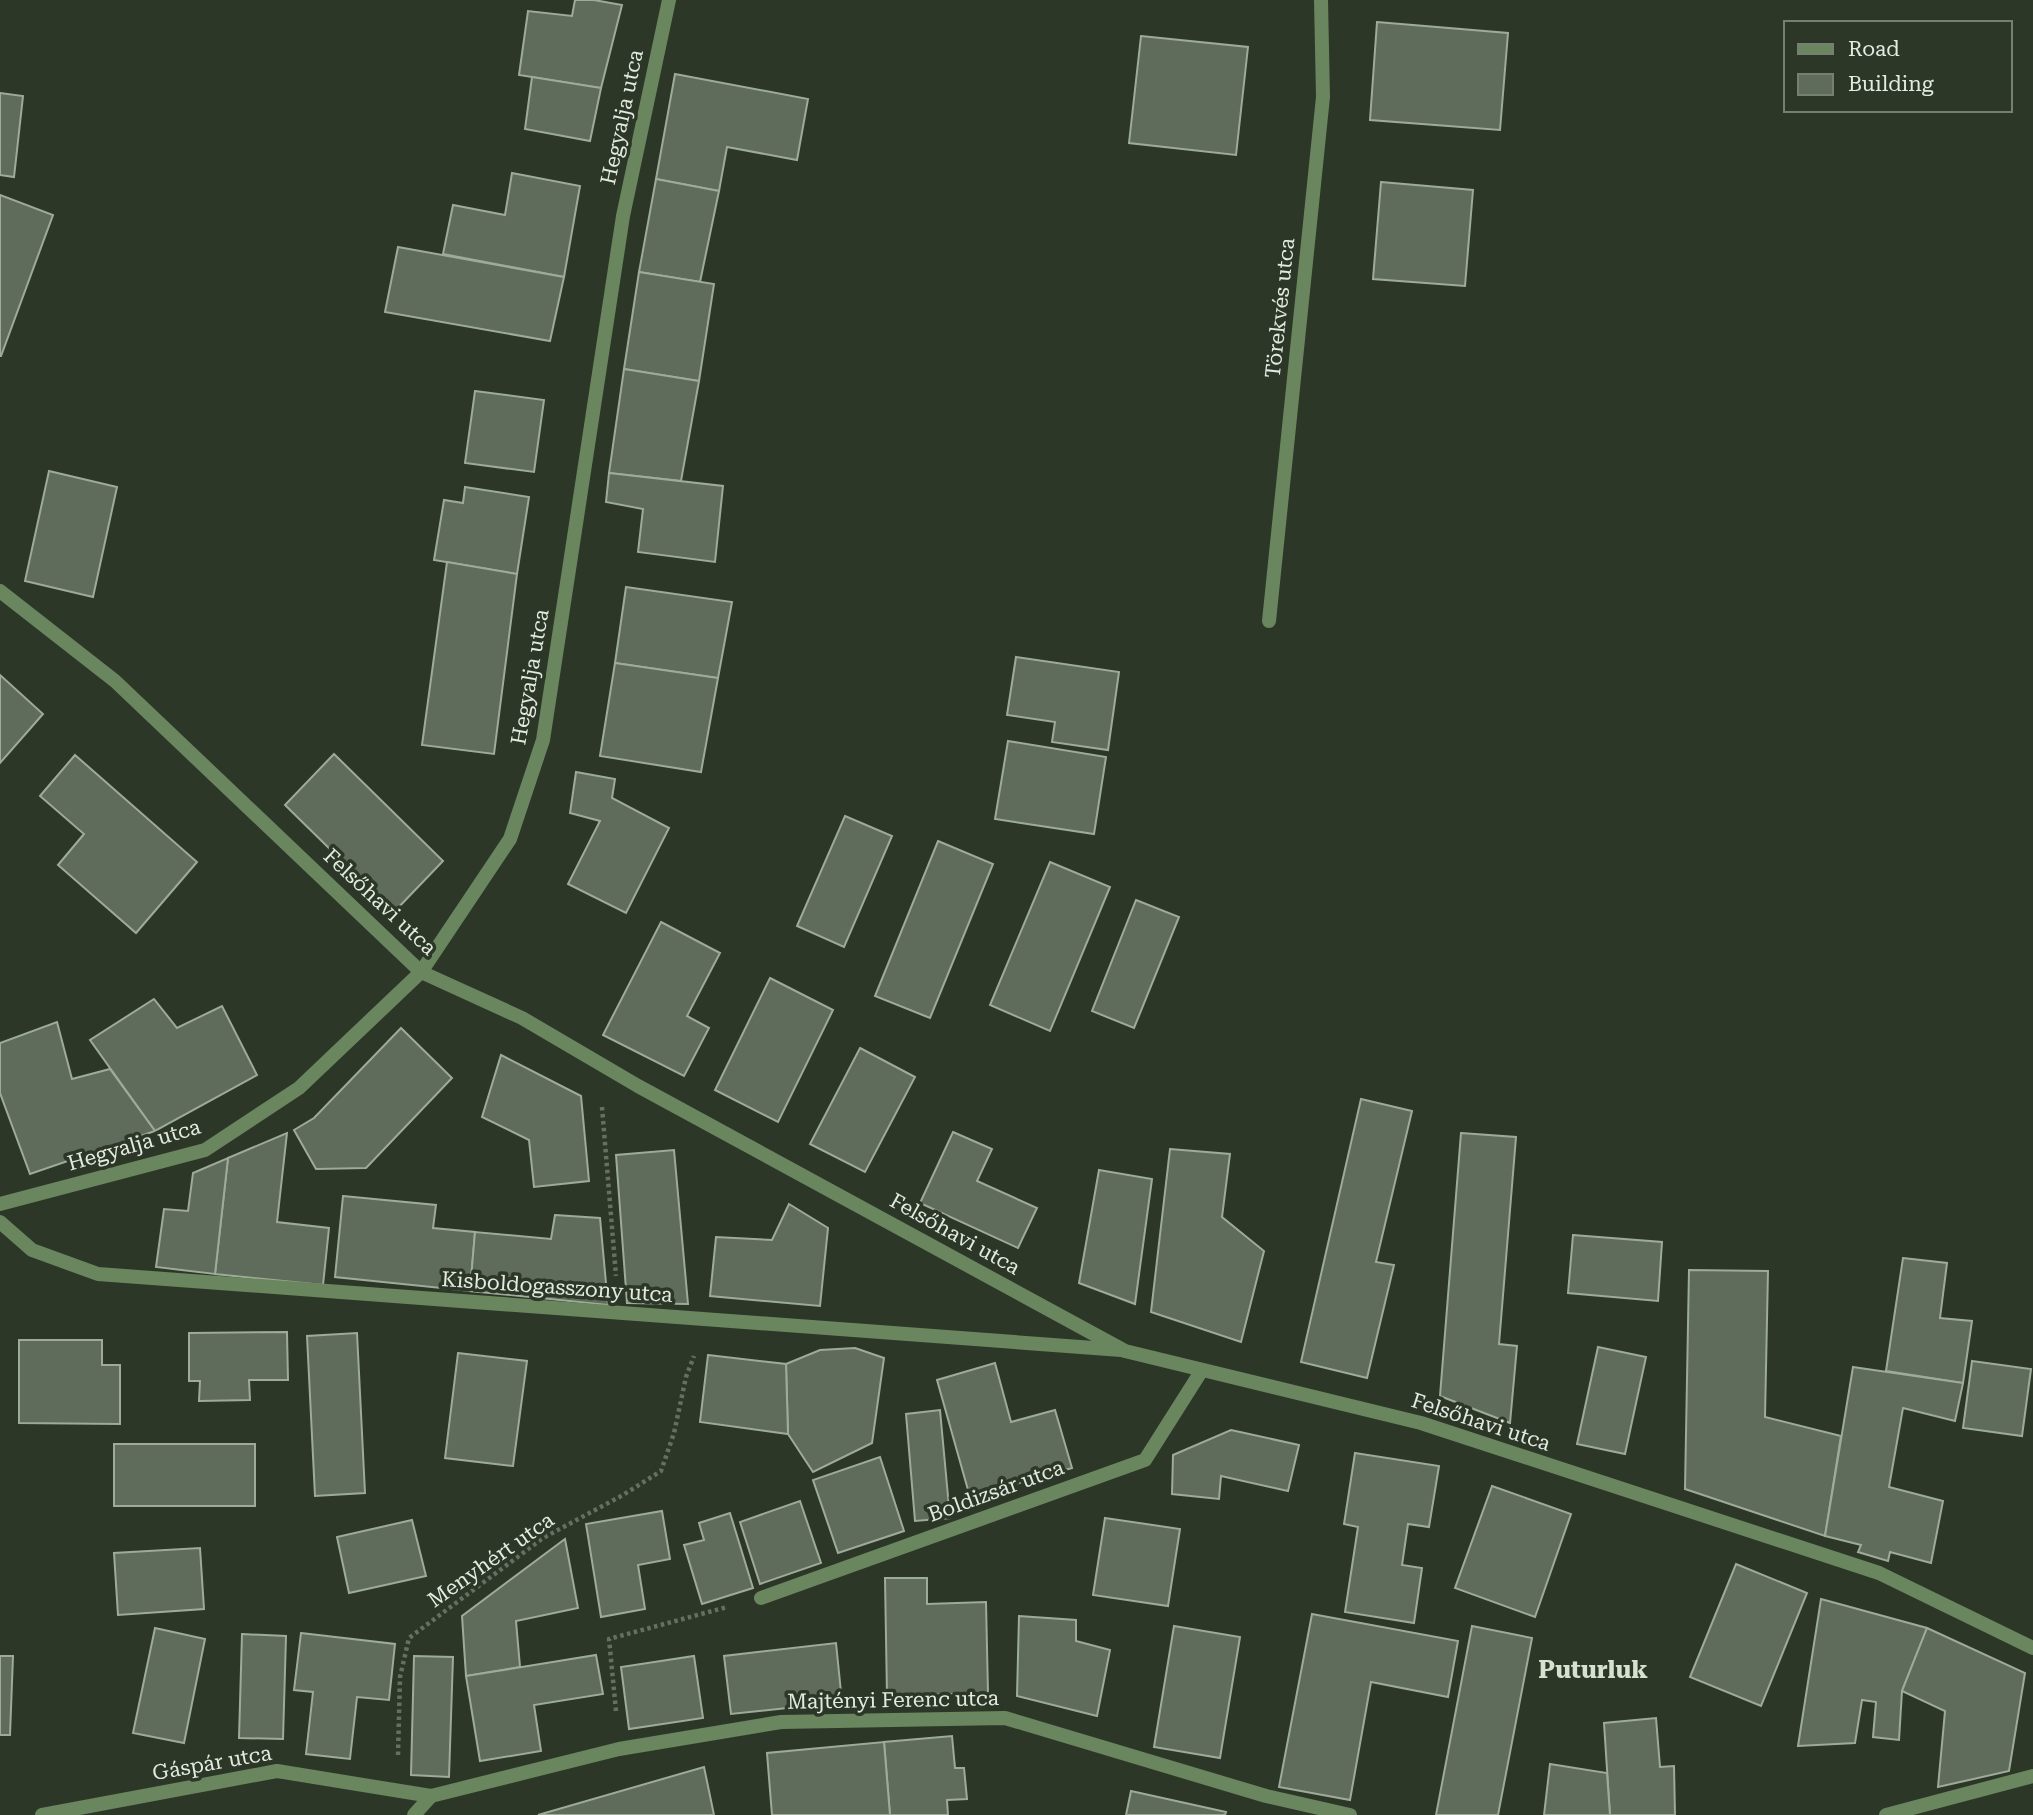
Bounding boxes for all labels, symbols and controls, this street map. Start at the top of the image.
legend [1784,21,2012,112]
text: Road [1848,37,1900,61]
street label: Hegyalja utca [596,47,648,187]
text: Building [1848,72,1934,96]
street label: Törekvés utca [1261,236,1299,379]
street label: Hegyalja utca [506,607,554,747]
street label: Felsőhavi utca [319,844,442,961]
street label: Hegyalja utca [65,1114,204,1175]
street label: Felsőhavi utca [886,1188,1025,1280]
street label: Kisboldogasszony utca [441,1267,674,1307]
street label: Felsőhavi utca [1408,1388,1554,1456]
street label: Boldizsár utca [925,1455,1068,1527]
street label: Menyhért utca [423,1507,559,1612]
district label: Puturluk [1538,1656,1648,1684]
street label: Majtényi Ferenc utca [787,1686,1000,1714]
street label: Gáspár utca [151,1741,274,1785]

